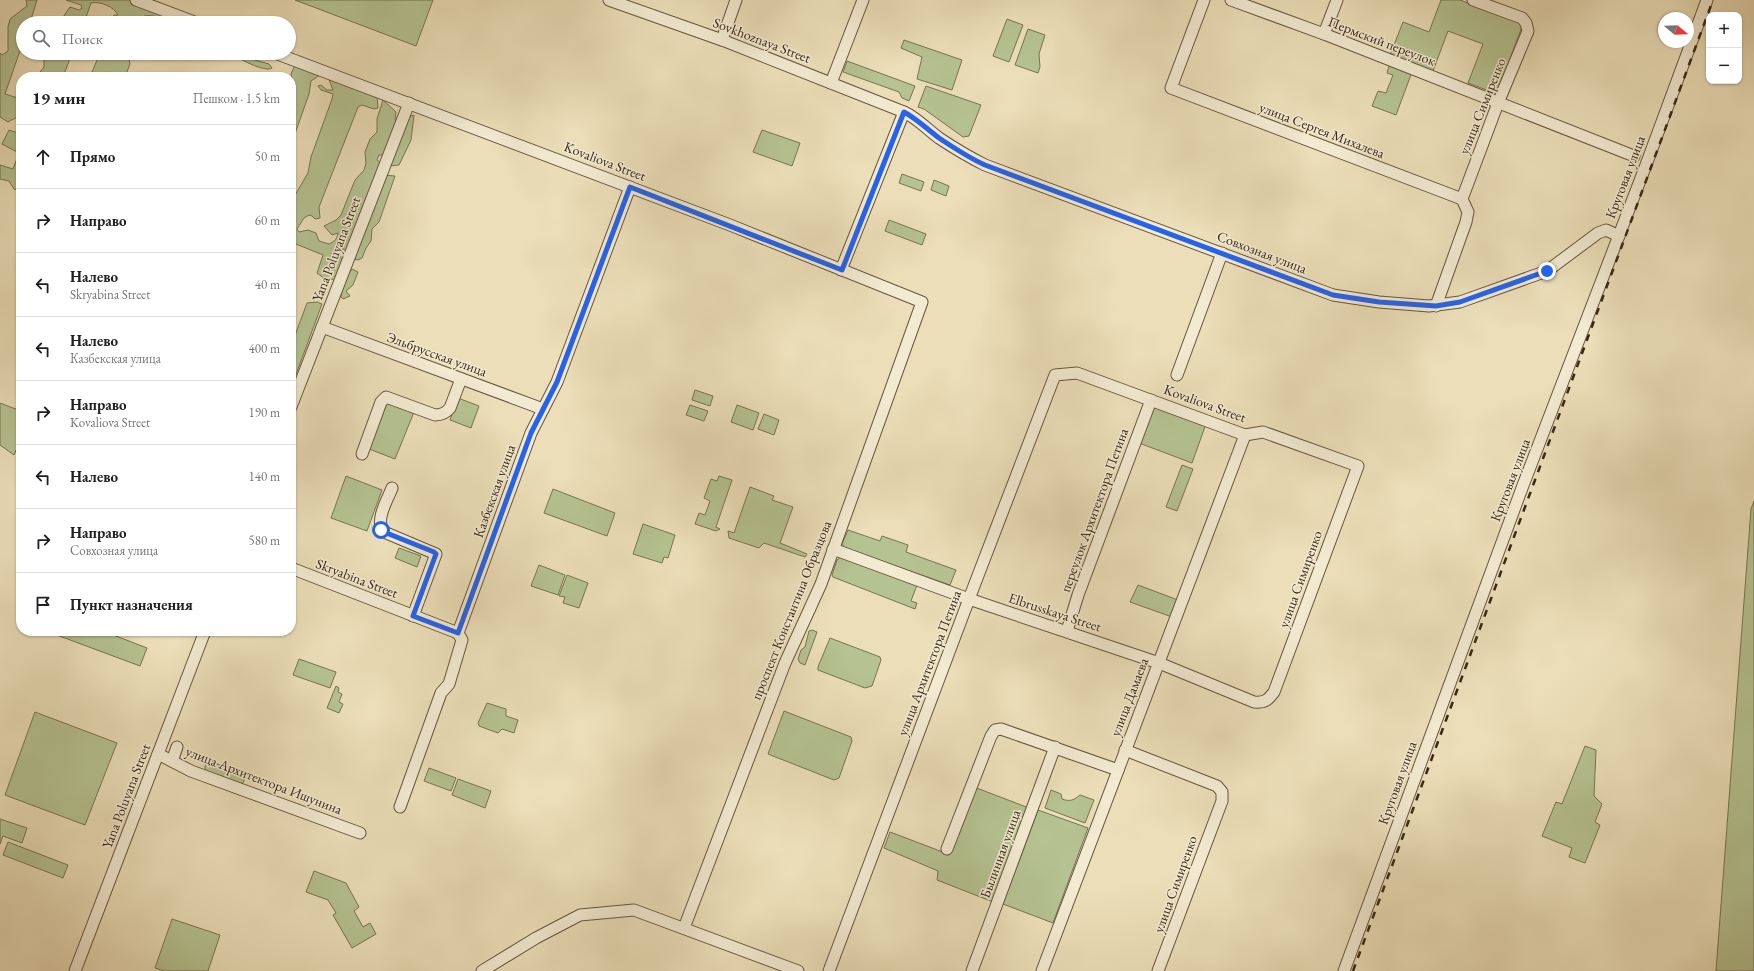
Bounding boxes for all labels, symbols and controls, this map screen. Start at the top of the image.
street label: Пермский переулок [1326,12,1439,70]
north arrow [1658,12,1694,48]
map controls [1706,12,1742,84]
button: + [1706,12,1742,48]
street label: Sovkhoznaya Street [711,13,814,67]
search box [16,16,296,60]
icon: search [30,27,52,49]
text: Поиск [62,29,103,48]
button: − [1706,48,1742,84]
street label: улица Симиренко [1454,55,1510,157]
text: 19 мин [32,87,85,109]
text: Пешком · 1.5 km [193,90,280,107]
street label: улица Сергея Михалева [1257,98,1388,162]
street label: Круговая улица [1601,133,1649,221]
street label: Kovaliova Street [561,137,649,185]
icon: ahead [32,146,54,168]
text: Прямо [70,147,115,166]
text: 50 m [255,148,280,165]
street label: Yana Poluyana Street [308,194,364,304]
icon: right [32,210,54,232]
text: Направо [70,211,127,230]
text: 60 m [255,212,280,229]
street label: Совхозная улица [1214,227,1310,278]
route end [1538,262,1556,280]
text: Налево [70,267,118,286]
icon: left [32,274,54,296]
text: 40 m [255,276,280,293]
text: Skryabina Street [70,286,150,303]
street label: Эльбрусская улица [384,328,490,381]
text: Налево [70,331,118,350]
icon: left [32,338,54,360]
text: 400 m [249,340,280,357]
text: Казбекская улица [70,350,161,367]
street label: Kovaliova Street [1161,380,1249,426]
text: Направо [70,395,127,414]
icon: right [32,402,54,424]
text: 190 m [249,404,280,421]
text: Kovaliova Street [70,414,150,431]
street label: переулок Архитектора Петина [1056,425,1132,594]
street label: Круговая улица [1486,436,1534,524]
street label: Казбекская улица [469,442,519,540]
icon: left [32,466,54,488]
text: Налево [70,467,118,486]
text: 140 m [249,468,280,485]
street label: проспект Константина Образцова [747,517,835,702]
route start [372,521,390,539]
text: Направо [70,523,127,542]
street label: улица Симиренко [1274,528,1326,630]
icon: right [32,530,54,552]
text: 580 m [249,532,280,549]
text: Совхозная улица [70,542,158,559]
street label: Skryabina Street [313,554,401,602]
street label: улица Архитектора Петина [893,587,965,738]
street label: Elbrusskaya Street [1006,589,1104,636]
icon: arrive [32,594,54,616]
text: Пункт назначения [70,595,193,614]
street label: улица Дамаева [1106,655,1152,739]
street label: Круговая улица [1374,738,1421,827]
street label: Yana Poluyana Street [98,741,154,851]
street label: улица Архитектора Ишунина [183,742,345,818]
street label: Былинная улица [976,807,1024,901]
street label: улица Симиренко [1149,833,1201,935]

